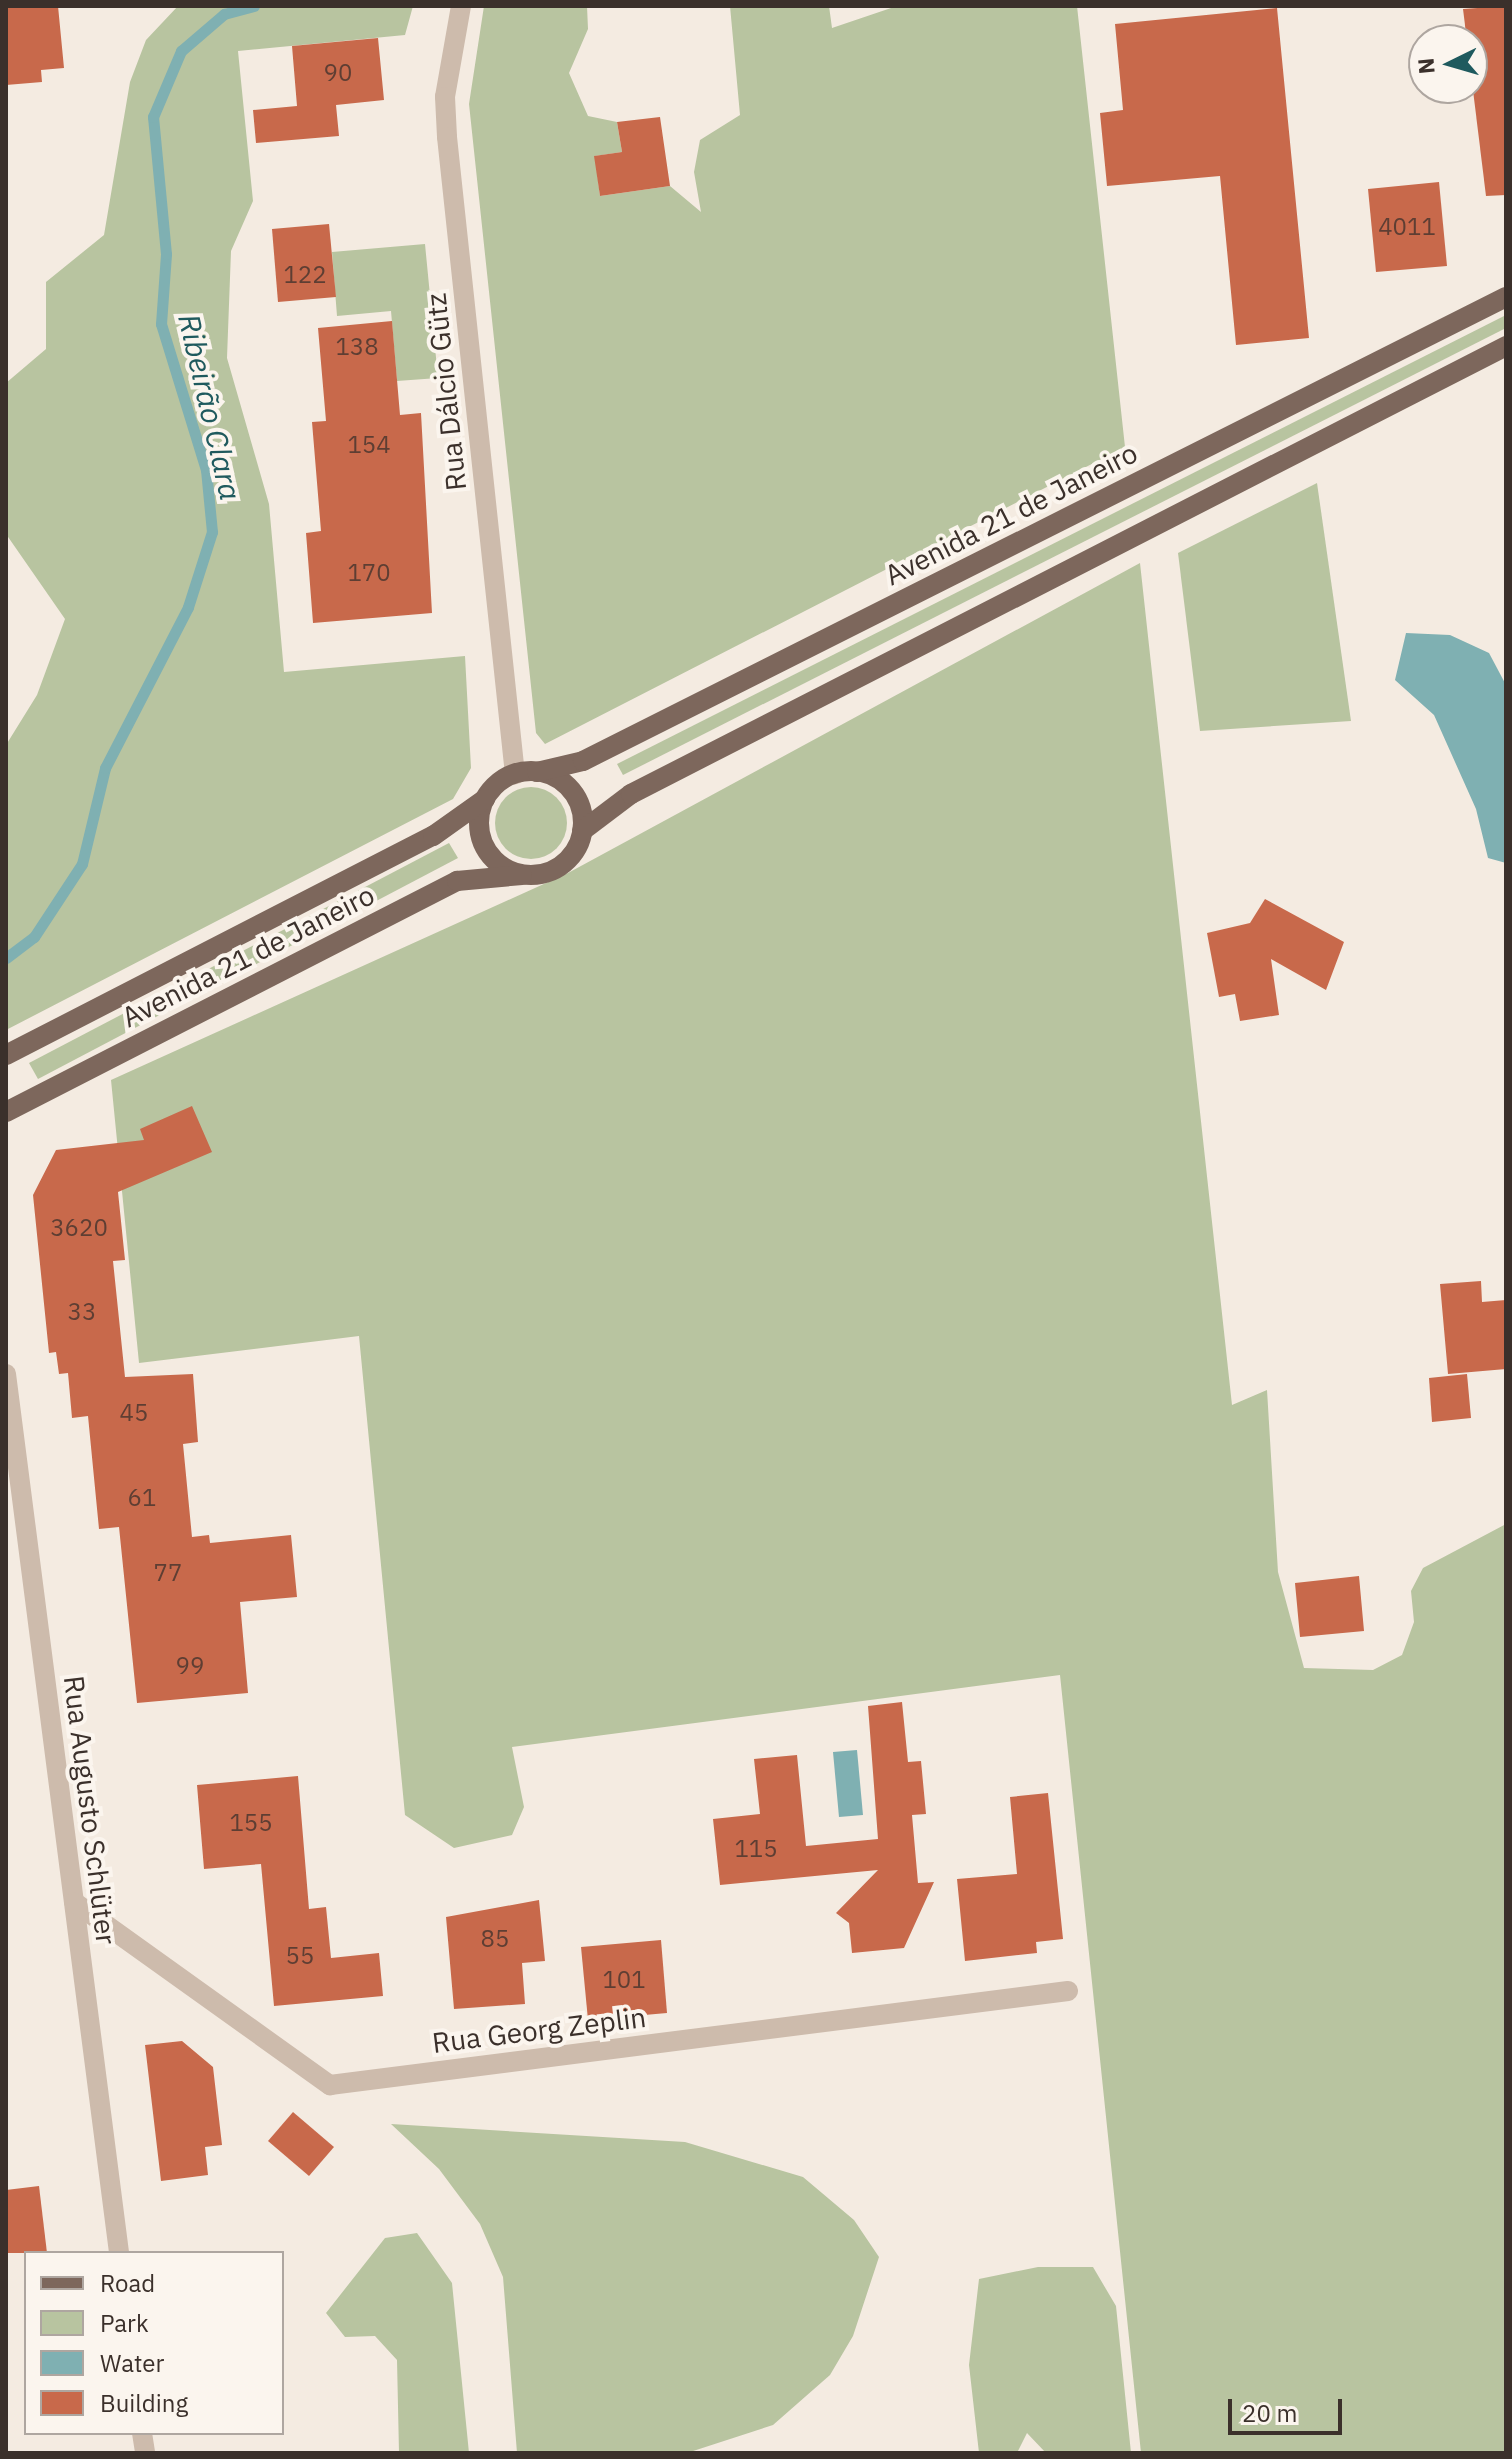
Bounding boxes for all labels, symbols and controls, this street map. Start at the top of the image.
north arrow [1408,24,1488,104]
text: N [1410,57,1441,75]
house number: 90 [324,59,352,87]
house number: 4011 [1378,213,1436,241]
house number: 122 [283,261,327,289]
street label: Rua Dálcio Gütz [419,292,473,492]
water label: Ribeirão Clara [171,310,249,504]
house number: 138 [335,333,379,361]
house number: 154 [347,431,391,459]
street label: Avenida 21 de Janeiro [879,436,1143,592]
house number: 170 [347,559,391,587]
street label: Avenida 21 de Janeiro [116,878,380,1034]
house number: 3620 [50,1214,108,1242]
house number: 33 [68,1298,96,1326]
house number: 45 [120,1399,148,1427]
house number: 61 [128,1484,156,1512]
house number: 77 [154,1559,182,1587]
house number: 99 [176,1652,204,1680]
street label: Rua Augusto Schlüter [57,1674,123,1946]
house number: 155 [229,1809,273,1837]
house number: 115 [734,1835,778,1863]
house number: 85 [481,1925,509,1953]
house number: 55 [286,1942,314,1970]
house number: 101 [602,1966,646,1994]
street label: Rua Georg Zeplin [430,2000,648,2060]
legend [24,2251,284,2435]
text: Road [100,2267,155,2299]
text: Park [100,2307,149,2339]
text: Water [100,2347,164,2379]
scale bar [1232,2383,1346,2433]
text: Building [100,2387,188,2419]
text: 20 m [1242,2397,1297,2429]

